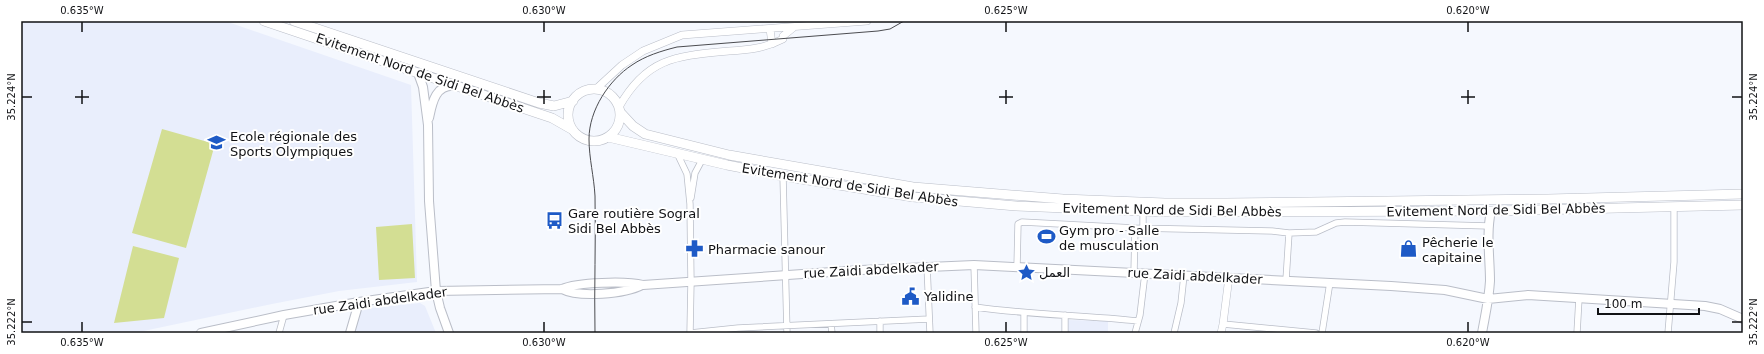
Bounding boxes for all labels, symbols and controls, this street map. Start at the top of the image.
text: 0.635°W [60,5,104,16]
text: 0.630°W [522,5,566,16]
text: 0.625°W [984,5,1028,16]
text: 0.620°W [1446,5,1490,16]
street label: Evitement Nord de Sidi Bel Abbès [314,30,526,116]
text: 35.224°N [6,73,17,121]
text: 35.224°N [1748,73,1759,121]
place label: Ecole régionale des Sports Olympiques [230,129,357,159]
school or university icon: Ecole régionale des Sports Olympiques [207,133,227,153]
street label: Evitement Nord de Sidi Bel Abbès [741,160,960,210]
street label: Evitement Nord de Sidi Bel Abbès [1062,201,1282,219]
street label: Evitement Nord de Sidi Bel Abbès [1386,201,1606,219]
place label: Gare routière Sogral Sidi Bel Abbès [568,206,700,236]
bus stop icon: Gare routière Sogral Sidi Bel Abbès [545,210,565,230]
place label: Gym pro - Salle de musculation [1059,223,1159,253]
sports icon: Gym pro - Salle de musculation [1036,227,1056,247]
place label: Pêcherie le capitaine [1422,235,1493,265]
pharmacy icon: Pharmacie sanour [685,239,705,259]
shop icon: Pêcherie le capitaine [1399,239,1419,259]
place label: Pharmacie sanour [708,242,826,257]
street label: rue Zaidi abdelkader [803,259,940,281]
place icon: العمل [1016,262,1036,282]
place label: العمل [1039,265,1070,280]
street label: rue Zaidi abdelkader [1127,265,1264,287]
street label: rue Zaidi abdelkader [312,284,449,318]
public building icon: Yalidine [901,286,921,306]
place label: Yalidine [923,289,973,304]
scale bar [1598,290,1699,316]
text: 100 m [1604,297,1642,311]
text: 35.222°N [6,298,17,346]
text: 35.222°N [1748,298,1759,346]
text: 0.635°W [60,337,104,348]
text: 0.630°W [522,337,566,348]
text: 0.625°W [984,337,1028,348]
text: 0.620°W [1446,337,1490,348]

